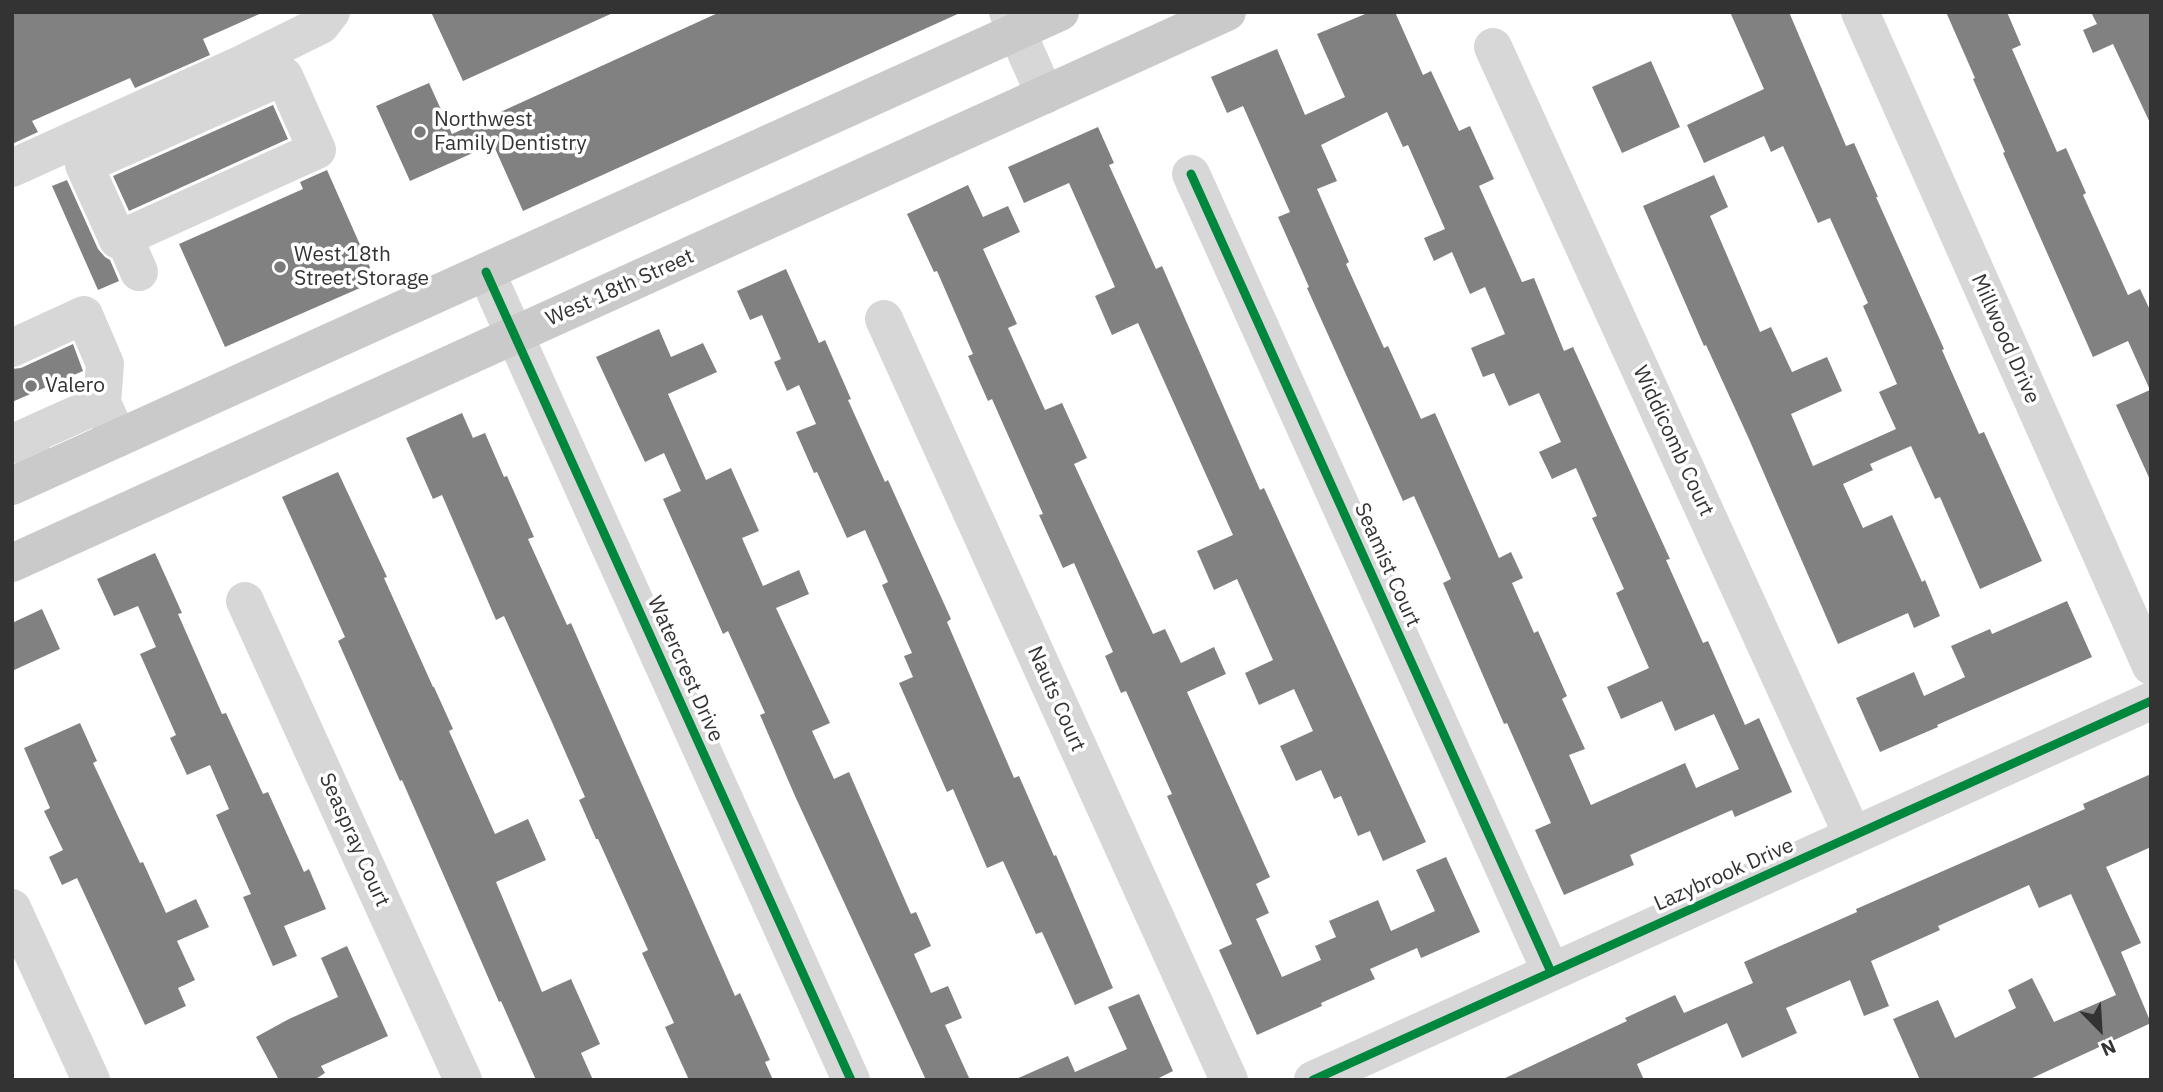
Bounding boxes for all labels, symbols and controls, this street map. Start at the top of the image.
place label: Northwest Family Dentistry [434,107,587,157]
marker: Northwest Family Dentistry [412,124,428,140]
place label: West 18th Street Storage [294,242,429,292]
street label: West 18th Street [542,244,698,332]
marker: West 18th Street Storage [272,259,288,275]
street label: Millwood Drive [1965,270,2045,408]
street label: Widdicomb Court [1627,362,1719,520]
place label: Valero [45,373,105,399]
marker: Valero [23,378,39,394]
street label: Seamist Court [1348,499,1426,631]
street label: Watercrest Drive [642,592,728,746]
street label: Nauts Court [1022,643,1090,755]
street label: Seaspray Court [313,769,395,911]
street label: Lazybrook Drive [1650,833,1798,917]
north arrow [2065,994,2135,1064]
text: N [2097,1034,2120,1062]

